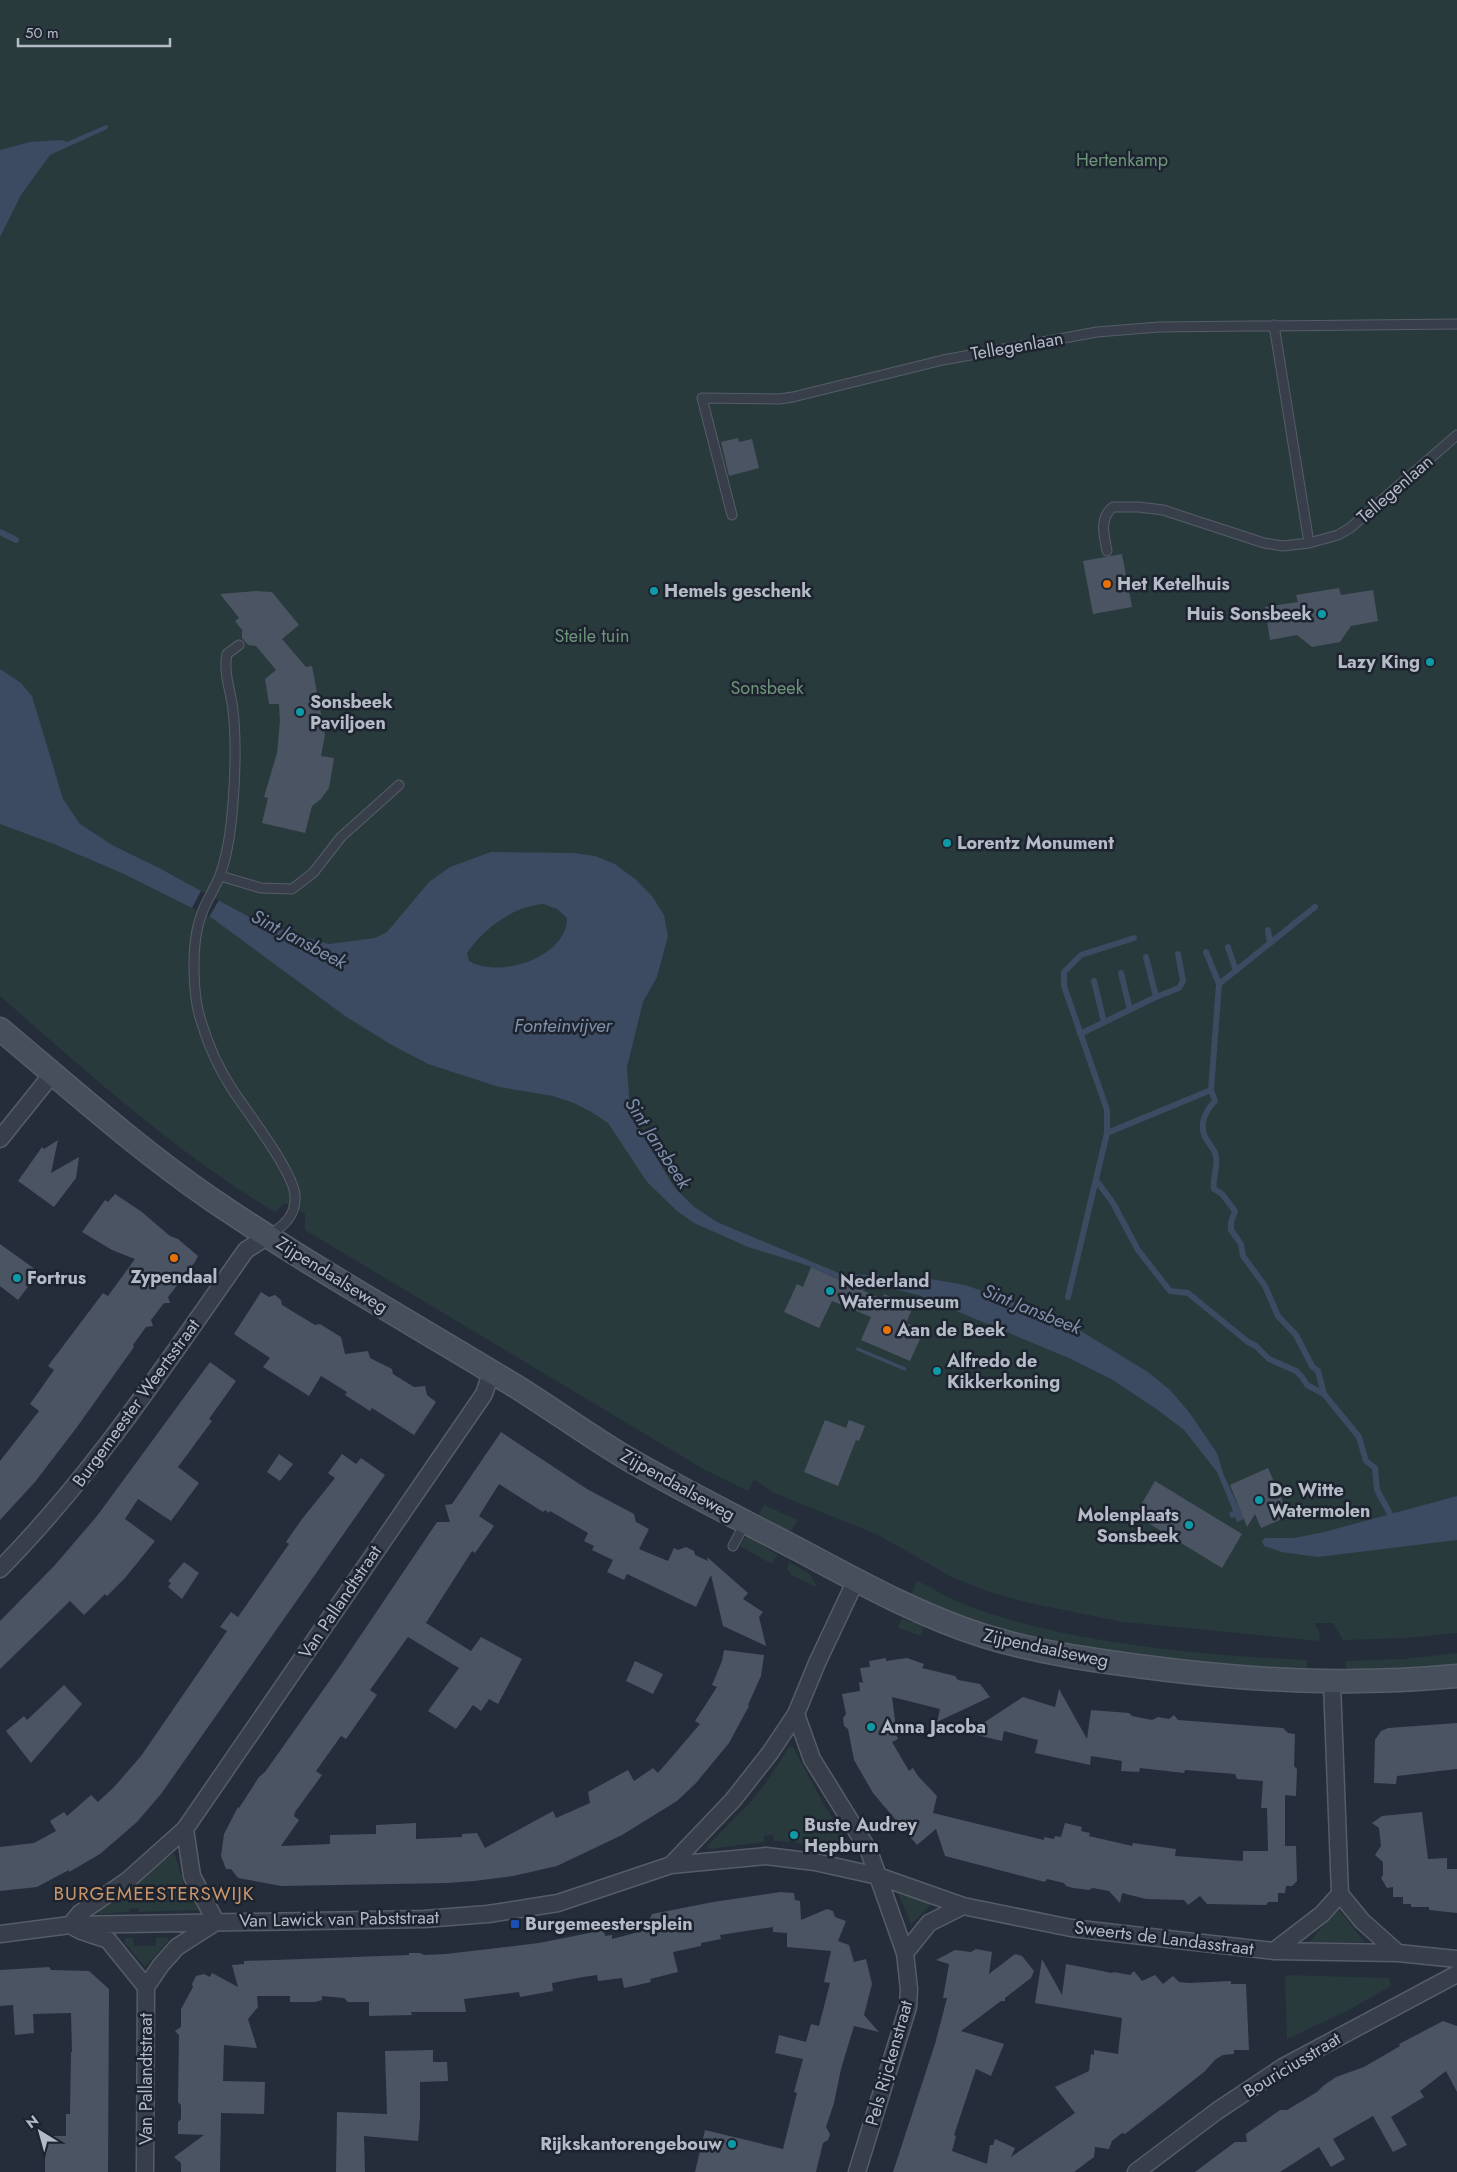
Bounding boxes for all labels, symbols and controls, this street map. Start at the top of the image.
scale bar [18,15,170,47]
text: 50 m [25,22,59,44]
park label: Hertenkamp [1076,147,1168,173]
street label: Tellegenlaan [969,325,1065,367]
street label: Tellegenlaan [1351,449,1439,529]
place label: Het Ketelhuis [1117,571,1230,597]
place label: Hemels geschenk [664,578,812,604]
marker: Het Ketelhuis [1101,578,1113,590]
marker: Hemels geschenk [648,585,660,597]
place label: Huis Sonsbeek [1186,601,1313,627]
marker: Huis Sonsbeek [1316,608,1328,620]
park label: Steile tuin [555,623,629,649]
place label: Lazy King [1337,649,1420,675]
marker: Lazy King [1424,656,1436,668]
park label: Sonsbeek [730,675,804,701]
place label: Sonsbeek Paviljoen [310,689,393,736]
marker: Sonsbeek Paviljoen [294,706,306,718]
place label: Lorentz Monument [957,830,1114,856]
marker: Lorentz Monument [941,837,953,849]
water label: Sint Jansbeek [247,903,352,976]
water label: Fonteinvijver [514,1012,614,1039]
water label: Sint Jansbeek [618,1092,698,1195]
street label: Zijpendaalseweg [271,1230,393,1320]
marker: Zypendaal [168,1252,180,1264]
place label: Zypendaal [131,1264,217,1290]
place label: Fortrus [27,1265,86,1291]
place label: Nederland Watermuseum [840,1268,959,1315]
marker: Fortrus [11,1272,23,1284]
water label: Sint Jansbeek [979,1277,1086,1341]
marker: Nederland Watermuseum [824,1285,836,1297]
street label: Burgemeester Weertsstraat [66,1313,206,1492]
place label: Aan de Beek [896,1317,1006,1343]
marker: Aan de Beek [881,1324,893,1336]
place label: Alfredo de Kikkerkoning [946,1348,1060,1395]
marker: Alfredo de Kikkerkoning [931,1365,943,1377]
street label: Zijpendaalseweg [616,1443,740,1527]
place label: De Witte Watermolen [1269,1477,1370,1524]
marker: De Witte Watermolen [1253,1494,1265,1506]
place label: Molenplaats Sonsbeek [1078,1502,1180,1549]
marker: Molenplaats Sonsbeek [1183,1519,1195,1531]
street label: Van Pallandtstraat [292,1539,388,1664]
street label: Zijpendaalseweg [981,1622,1111,1674]
place label: Anna Jacoba [880,1714,986,1740]
marker: Anna Jacoba [865,1721,877,1733]
place label: Buste Audrey Hepburn [804,1812,917,1859]
marker: Buste Audrey Hepburn [788,1829,800,1841]
district label: BURGEMEESTERSWIJK [53,1880,255,1907]
street label: Van Lawick van Pabststraat [239,1904,440,1934]
place label: Burgemeestersplein [525,1911,693,1937]
street label: Sweerts de Landasstraat [1073,1914,1256,1962]
marker: Burgemeestersplein [509,1918,521,1930]
street label: Pels Rijckenstraat [859,1997,919,2129]
street label: Van Pallandtstraat [133,2012,159,2145]
street label: Bouriciusstraat [1238,2025,1346,2104]
north arrow [15,2107,65,2157]
text: N [22,2110,43,2133]
place label: Rijkskantorengebouw [540,2131,722,2157]
marker: Rijkskantorengebouw [726,2138,738,2150]

